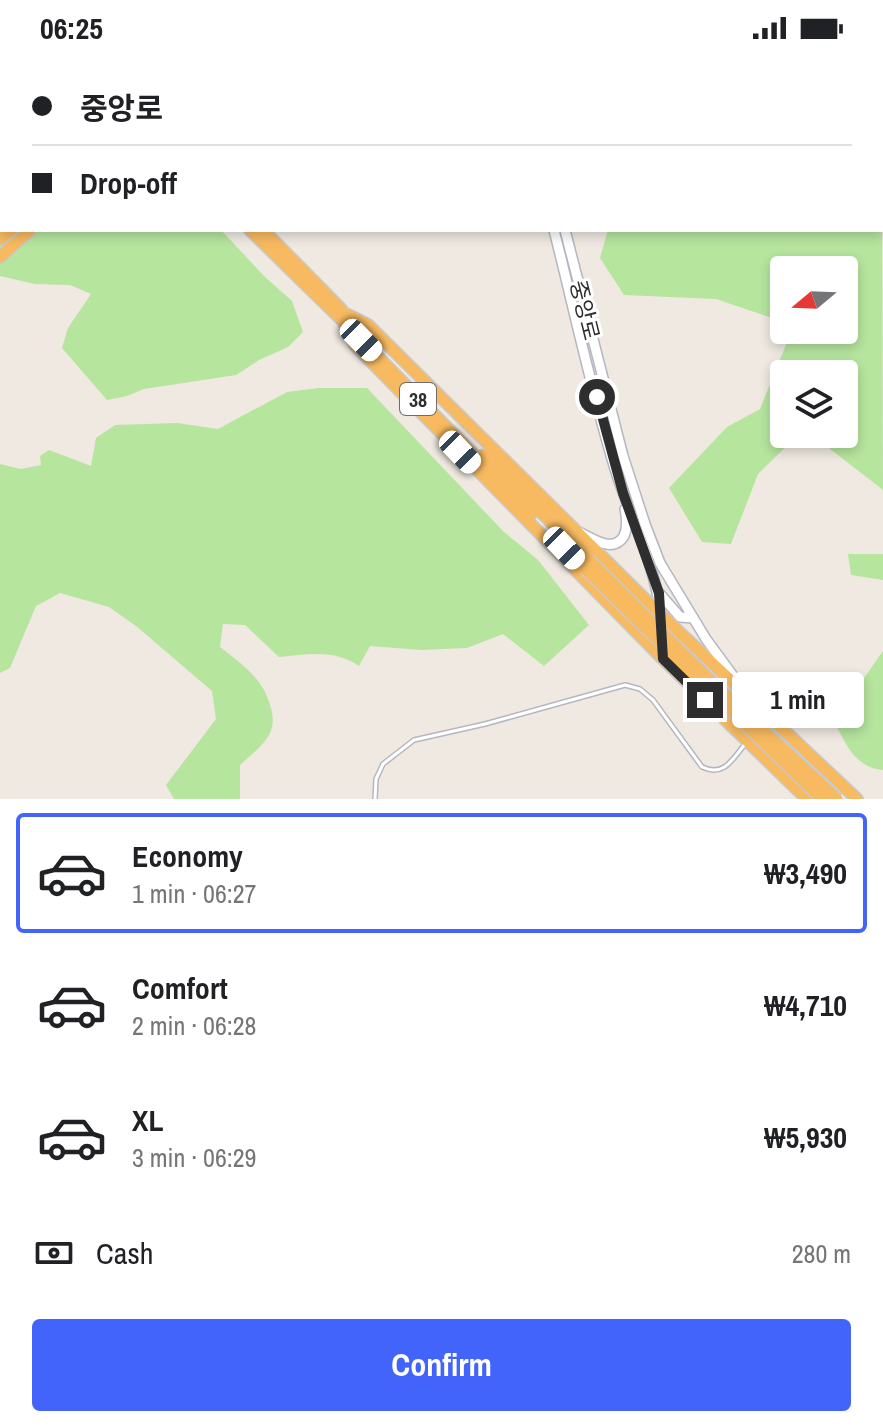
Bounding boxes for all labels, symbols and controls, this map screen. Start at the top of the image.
text: 06:25 [40,8,103,48]
text: 중앙로 [80,88,163,128]
text: Drop-off [80,163,177,203]
north arrow [770,256,858,344]
map controls [770,256,858,448]
street label: 중앙로 [563,277,607,343]
car [336,315,386,365]
button: layers [770,360,858,448]
route start [579,379,615,415]
road number: 38 [400,383,436,415]
car [435,426,485,478]
car [539,522,589,574]
callout: 1 min [733,672,865,728]
route end [687,682,723,718]
text: 1 min [770,682,826,717]
text: Economy [132,836,243,876]
icon: car [36,837,108,909]
text: ₩3,490 [764,853,847,893]
text: 1 min · 06:27 [132,876,256,911]
text: Comfort [132,968,228,1008]
icon: car [36,969,108,1041]
text: ₩4,710 [764,985,847,1025]
text: 2 min · 06:28 [132,1008,256,1043]
text: XL [132,1100,163,1140]
icon: car [36,1101,108,1173]
text: ₩5,930 [764,1117,847,1157]
text: 3 min · 06:29 [132,1140,256,1175]
icon: cash [32,1231,76,1275]
text: Cash [96,1233,153,1273]
text: 280 m [792,1236,851,1271]
button: Confirm [32,1319,851,1411]

